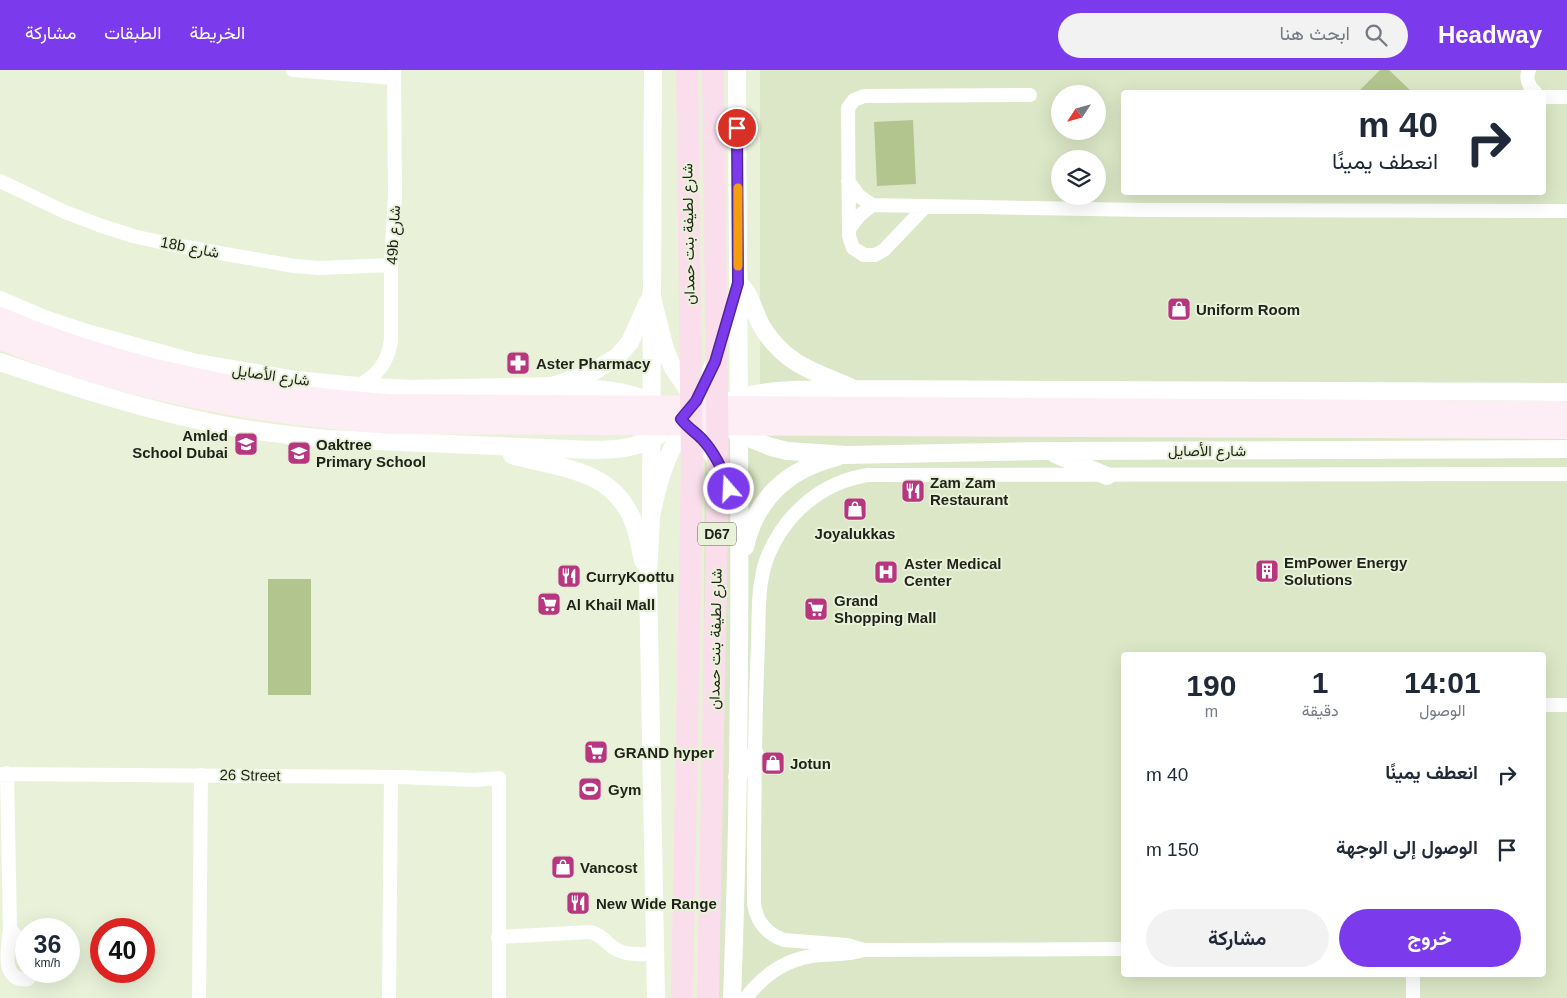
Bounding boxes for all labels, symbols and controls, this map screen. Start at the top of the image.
search box [1058,13,1408,58]
icon: search [1362,21,1390,49]
text: Headway [1438,21,1542,48]
text: مشاركة [25,23,76,43]
text: الطبقات [104,23,161,43]
text: الخريطة [189,23,245,43]
text: ابحث هنا [1279,23,1350,44]
north arrow [1051,85,1106,140]
map controls [1051,85,1106,205]
text: 40 m [1358,105,1438,144]
pin [716,107,758,149]
icon: right [1456,110,1521,175]
icon: arrive [723,114,751,142]
text: انعطف يمينًا [1332,149,1438,174]
button: layers [1051,150,1106,205]
street label: شارع لطيفة بنت حمدان [678,163,701,305]
street label: 49b شارع [383,205,406,265]
street label: 18b شارع [159,233,221,264]
shop icon: Uniform Room [1166,296,1192,322]
place label: Uniform Room [1196,301,1300,318]
pharmacy icon: Aster Pharmacy [505,350,531,376]
place label: Aster Pharmacy [536,355,651,372]
street label: شارع الأصايل [231,361,311,392]
place label: Amled School Dubai [132,427,228,461]
school or university icon: Amled School Dubai [233,431,259,457]
place label: Oaktree Primary School [316,436,426,470]
school or university icon: Oaktree Primary School [286,440,312,466]
street label: شارع الأصايل [1168,442,1246,462]
position arrow [702,462,754,514]
place label: Zam Zam Restaurant [930,474,1008,508]
restaurant icon: Zam Zam Restaurant [900,478,926,504]
shop icon: Joyalukkas [842,496,868,522]
road number: D67 [698,522,736,546]
place label: Joyalukkas [815,525,895,542]
place label: EmPower Energy Solutions [1284,554,1408,588]
place label: Aster Medical Center [904,555,1002,589]
building icon: EmPower Energy Solutions [1254,558,1280,584]
hospital icon: Aster Medical Center [873,559,899,585]
restaurant icon: CurryKoottu [556,563,582,589]
place label: CurryKoottu [586,568,674,585]
street label: شارع لطيفة بنت حمدان [705,568,728,710]
supermarket icon: Al Khail Mall [536,591,562,617]
place label: Grand Shopping Mall [834,592,937,626]
place label: Al Khail Mall [566,596,655,613]
supermarket icon: Grand Shopping Mall [803,596,829,622]
text: 1 [1312,666,1329,699]
text: 14:01 [1404,666,1481,699]
text: 190 [1186,669,1236,702]
text: دقيقة [1302,702,1339,719]
text: الوصول [1419,702,1465,719]
text: m [1205,703,1218,720]
supermarket icon: GRAND hyper [583,739,609,765]
place label: GRAND hyper [614,744,714,761]
shop icon: Jotun [760,750,786,776]
place label: Jotun [790,755,831,772]
icon: right [1493,761,1521,789]
text: انعطف يمينًا [1385,762,1478,783]
text: 40 m [1146,764,1188,785]
street label: 26 Street [219,766,281,784]
sports icon: Gym [577,776,603,802]
place label: Gym [608,781,641,798]
icon: arrive [1493,836,1521,864]
text: الوصول إلى الوجهة [1336,837,1478,858]
text: 150 m [1146,839,1199,860]
shop icon: Vancost [550,854,576,880]
place label: Vancost [580,859,638,876]
restaurant icon: New Wide Range [565,890,591,916]
place label: New Wide Range [596,895,717,912]
button: مشاركة [1146,909,1329,967]
button: خروج [1339,909,1521,967]
speed limit sign: 40 [90,918,155,983]
text: 36 [34,930,61,958]
text: km/h [34,956,61,970]

